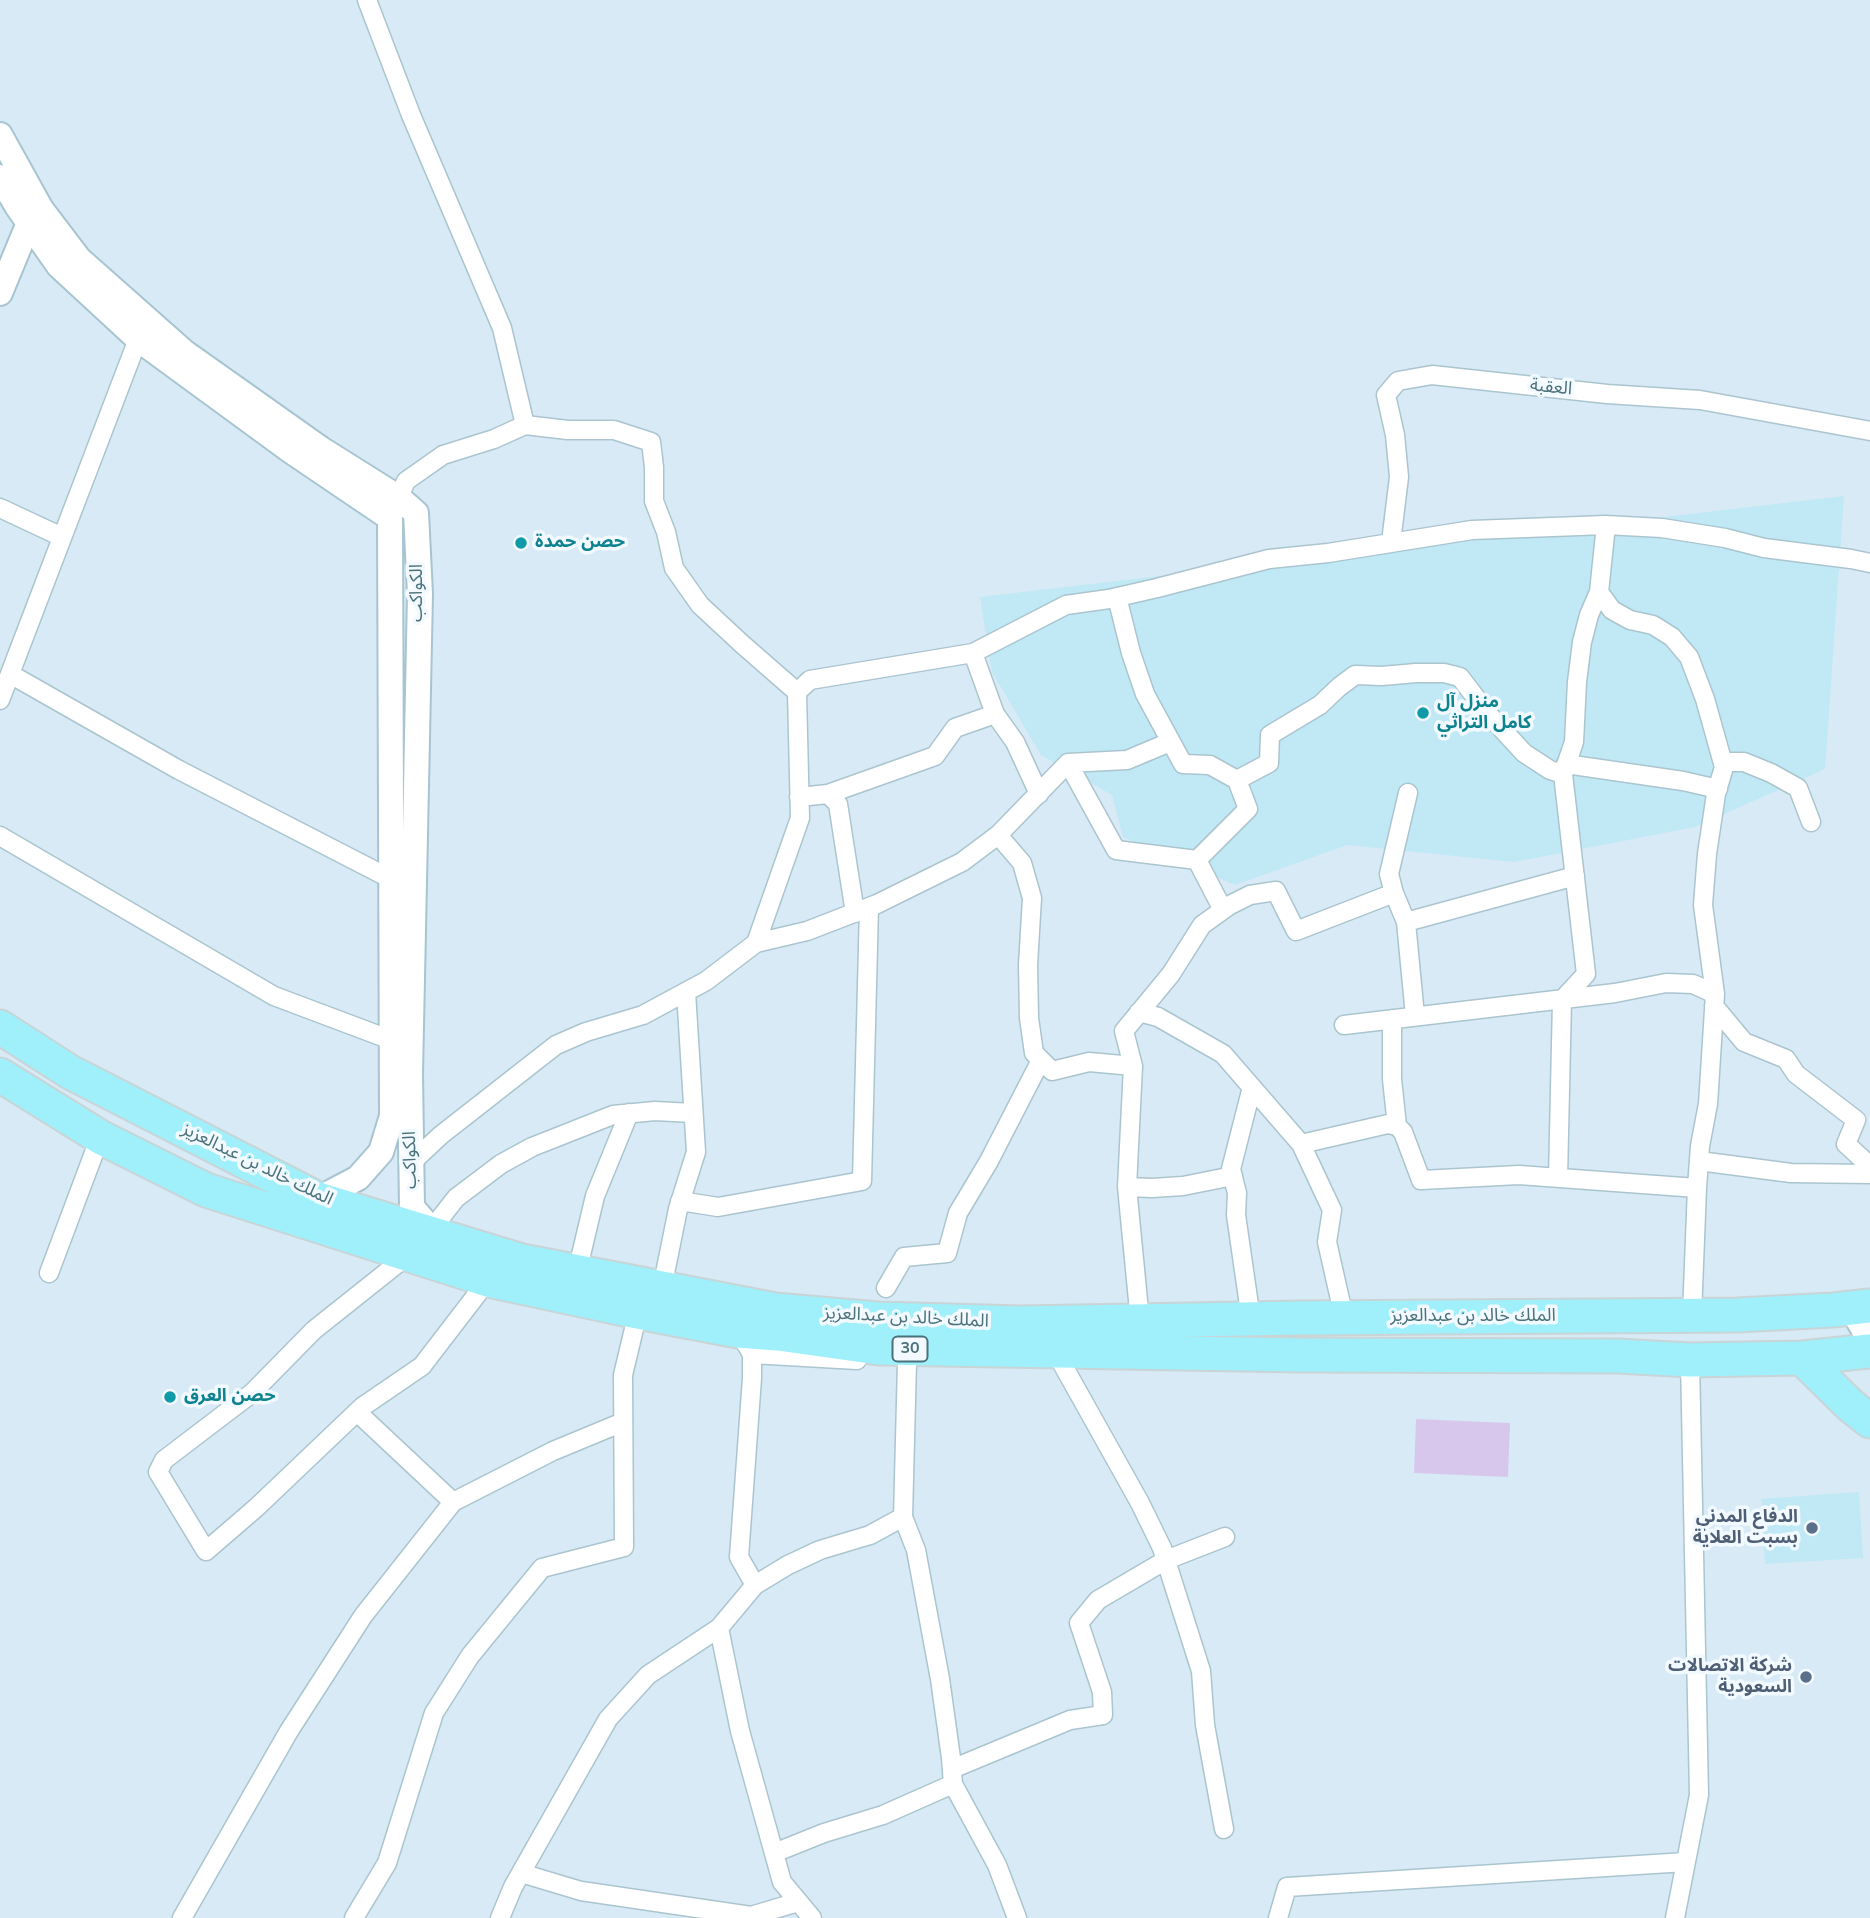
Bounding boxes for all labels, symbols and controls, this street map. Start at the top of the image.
street label: العقبة [1529,375,1573,401]
place label: حصن حمدة [535,532,625,554]
marker: حصن حمدة [513,535,529,551]
street label: الكواكب [407,564,429,622]
place label: منزل آل كامل التراثي [1437,692,1532,734]
marker: منزل آل كامل التراثي [1415,705,1431,721]
street label: الملك خالد بن عبدالعزيز [178,1119,336,1211]
street label: الكواكب [400,1131,422,1189]
street label: الملك خالد بن عبدالعزيز [823,1303,989,1333]
street label: الملك خالد بن عبدالعزيز [1390,1306,1556,1328]
road number: 30 [892,1336,928,1362]
place label: حصن العرق [184,1386,275,1408]
marker: حصن العرق [162,1389,178,1405]
place label: الدفاع المدني بسبت العلاية [1693,1507,1798,1550]
marker: الدفاع المدني بسبت العلاية [1804,1520,1820,1536]
place label: شركة الاتصالات السعودية [1668,1656,1792,1698]
marker: شركة الاتصالات السعودية [1798,1669,1814,1685]

